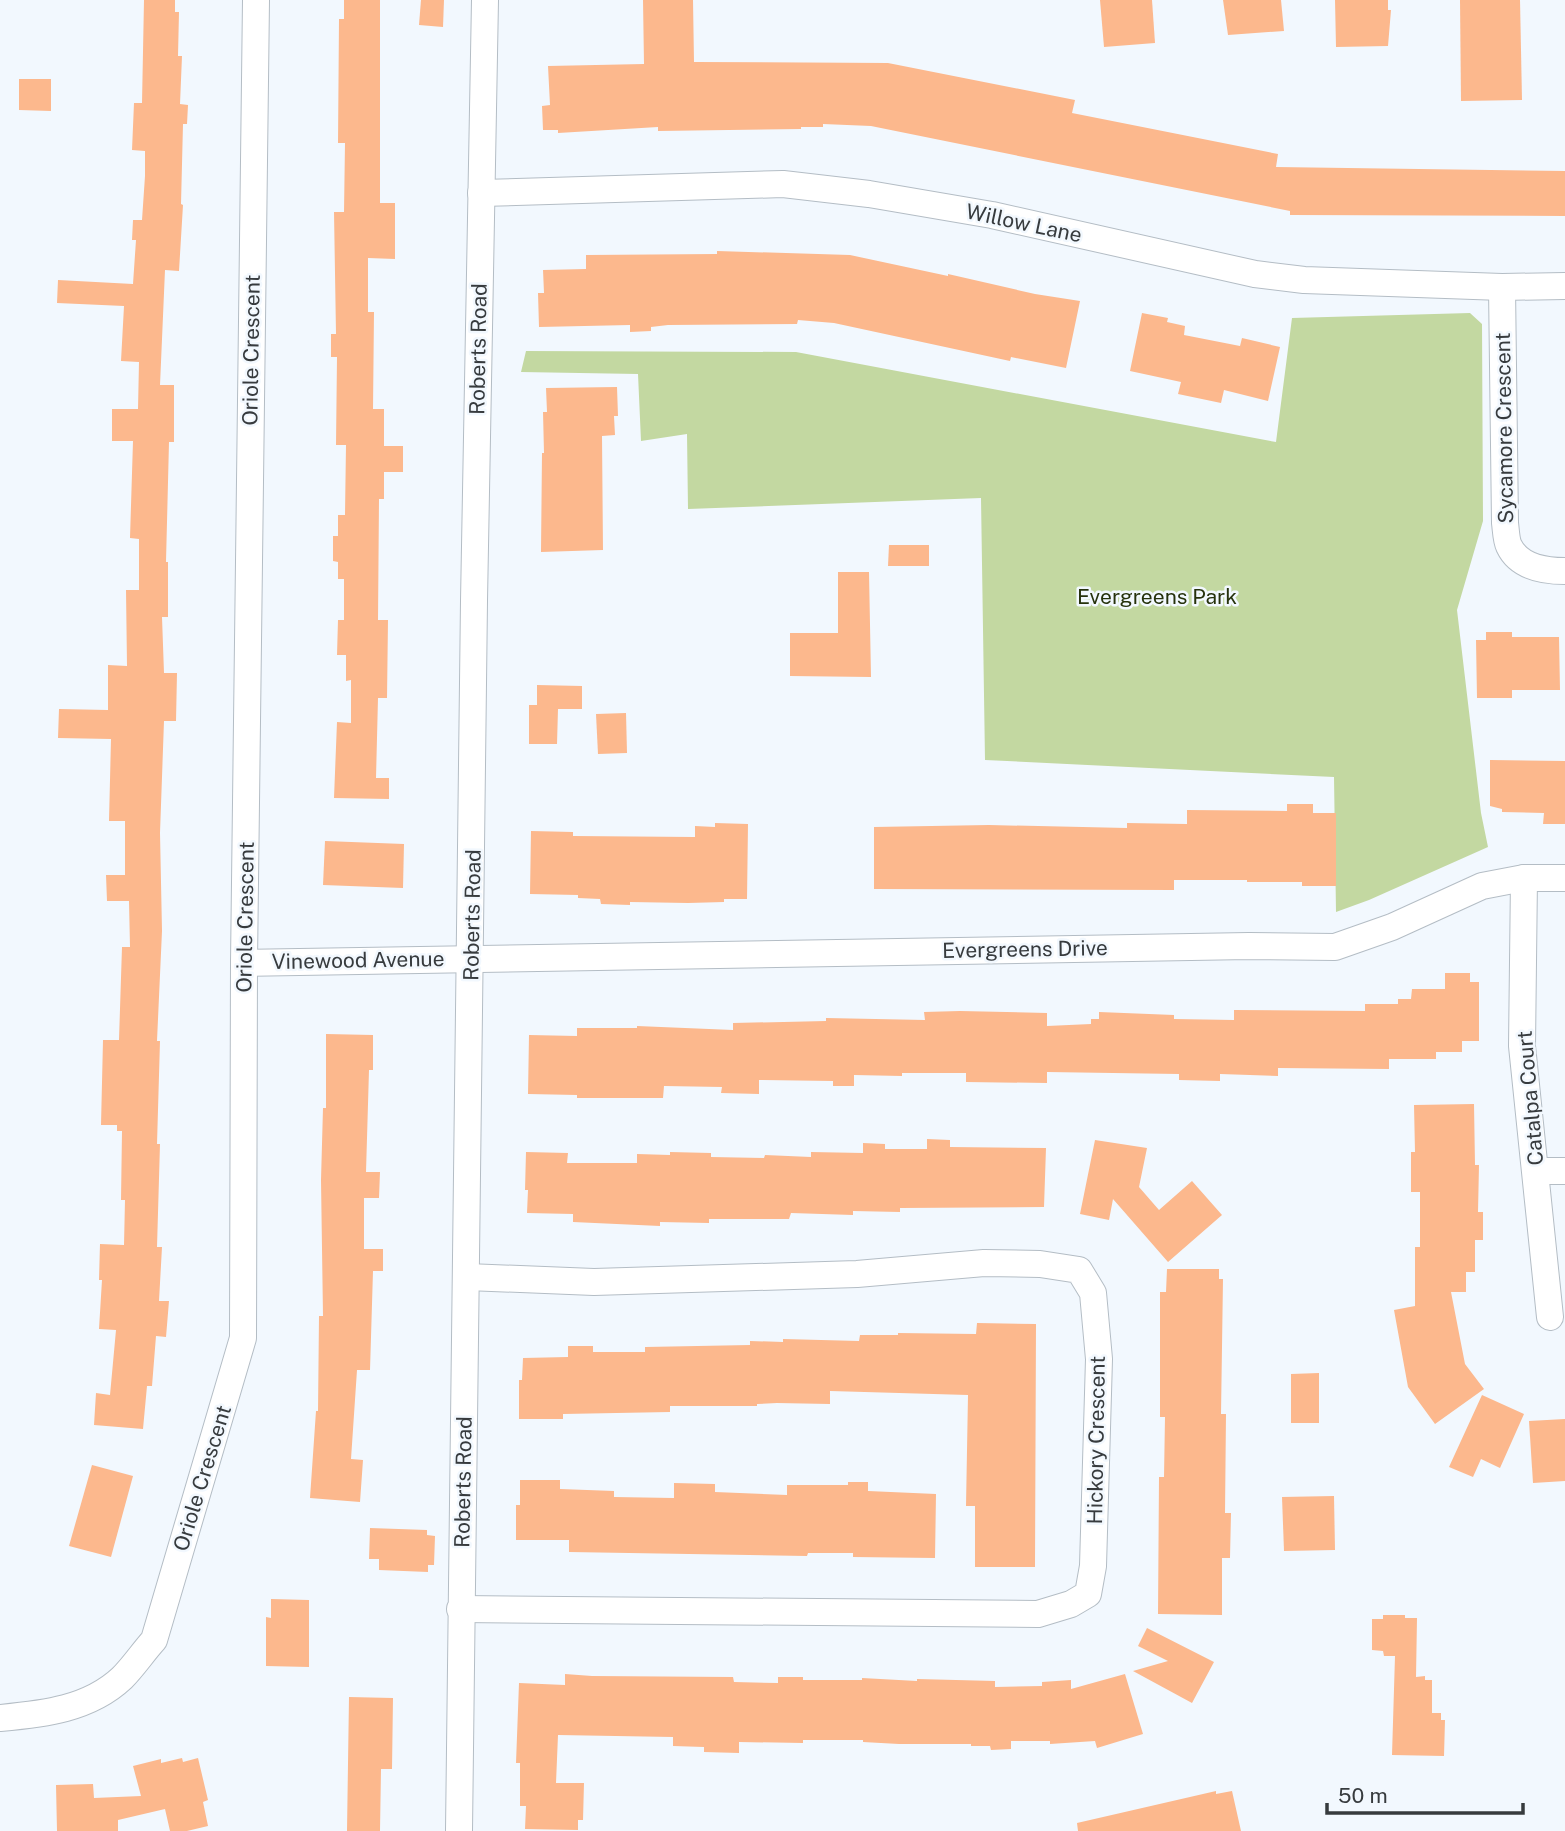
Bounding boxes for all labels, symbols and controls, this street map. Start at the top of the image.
street label: Willow Lane [964,199,1084,247]
street label: Oriole Crescent [237,274,265,426]
street label: Roberts Road [464,283,492,415]
street label: Sycamore Crescent [1490,332,1518,524]
park label: Evergreens Park [1077,584,1237,609]
street label: Oriole Crescent [231,841,259,993]
street label: Roberts Road [458,849,486,981]
street label: Evergreens Drive [942,935,1108,963]
street label: Vinewood Avenue [271,946,445,974]
street label: Catalpa Court [1512,1030,1548,1166]
street label: Hickory Crescent [1082,1356,1110,1524]
street label: Oriole Crescent [168,1402,236,1554]
street label: Roberts Road [449,1416,477,1548]
scale bar [1327,1772,1523,1816]
text: 50 m [1338,1783,1388,1808]

